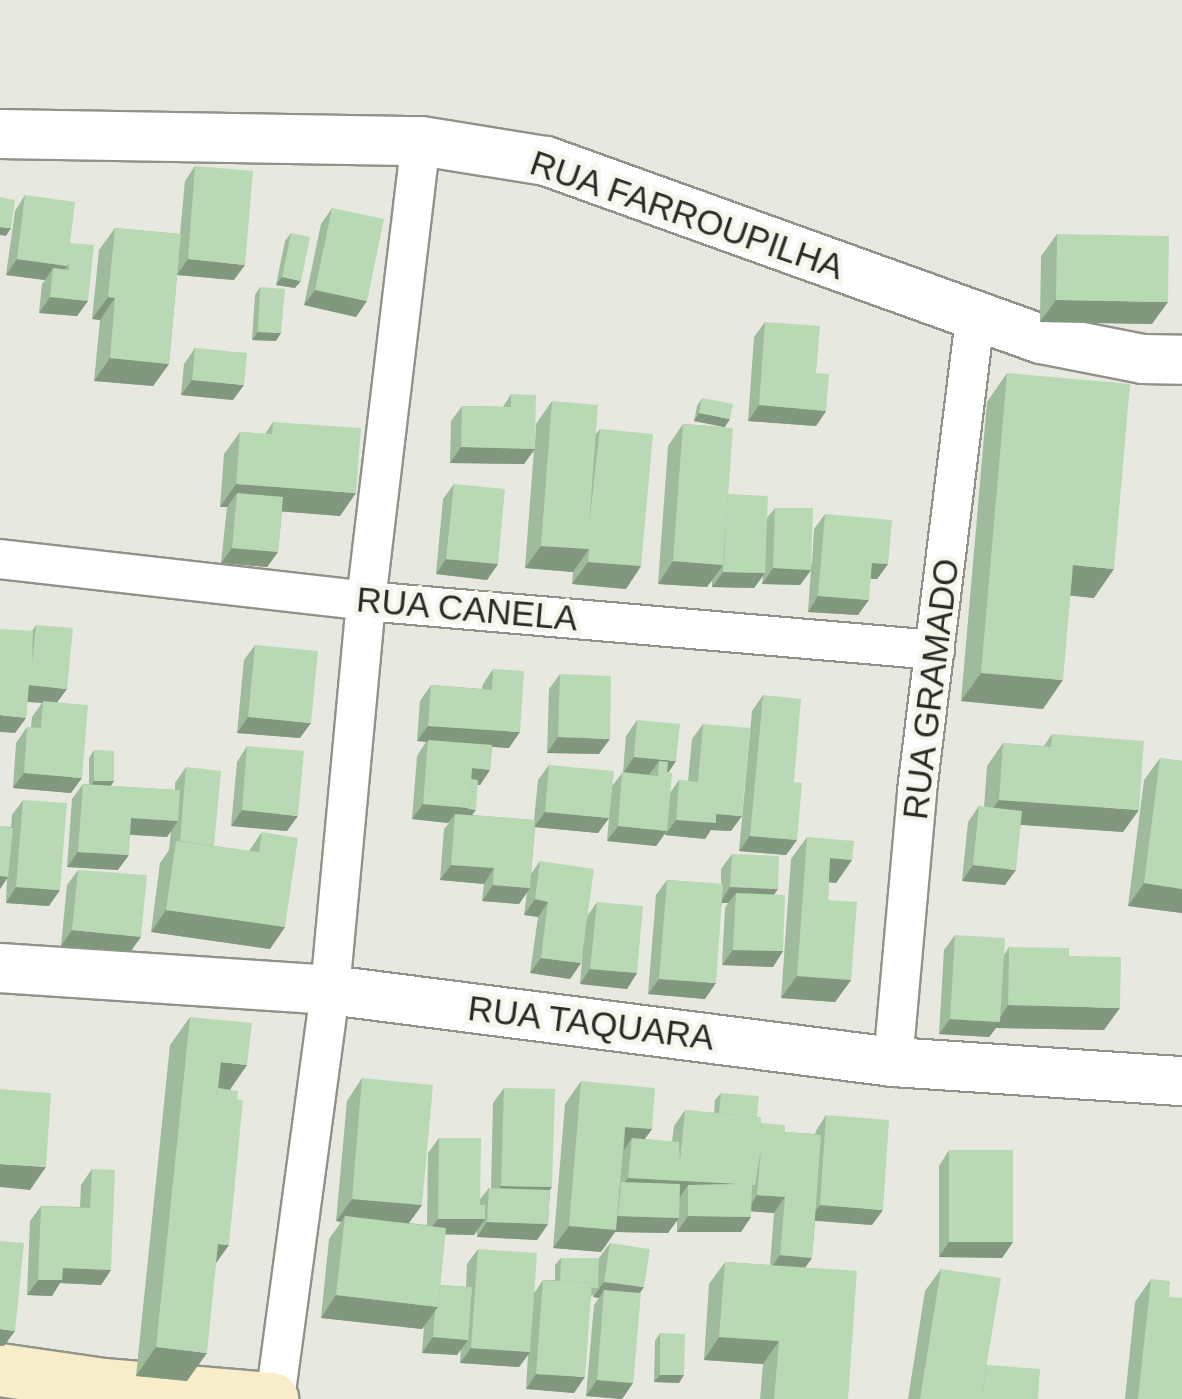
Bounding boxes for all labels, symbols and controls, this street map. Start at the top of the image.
street label: RUA FARROUPILHA [524,141,850,289]
street label: RUA GRAMADO [894,555,968,823]
street label: RUA CANELA [354,578,580,640]
street label: RUA TAQUARA [464,987,718,1059]

